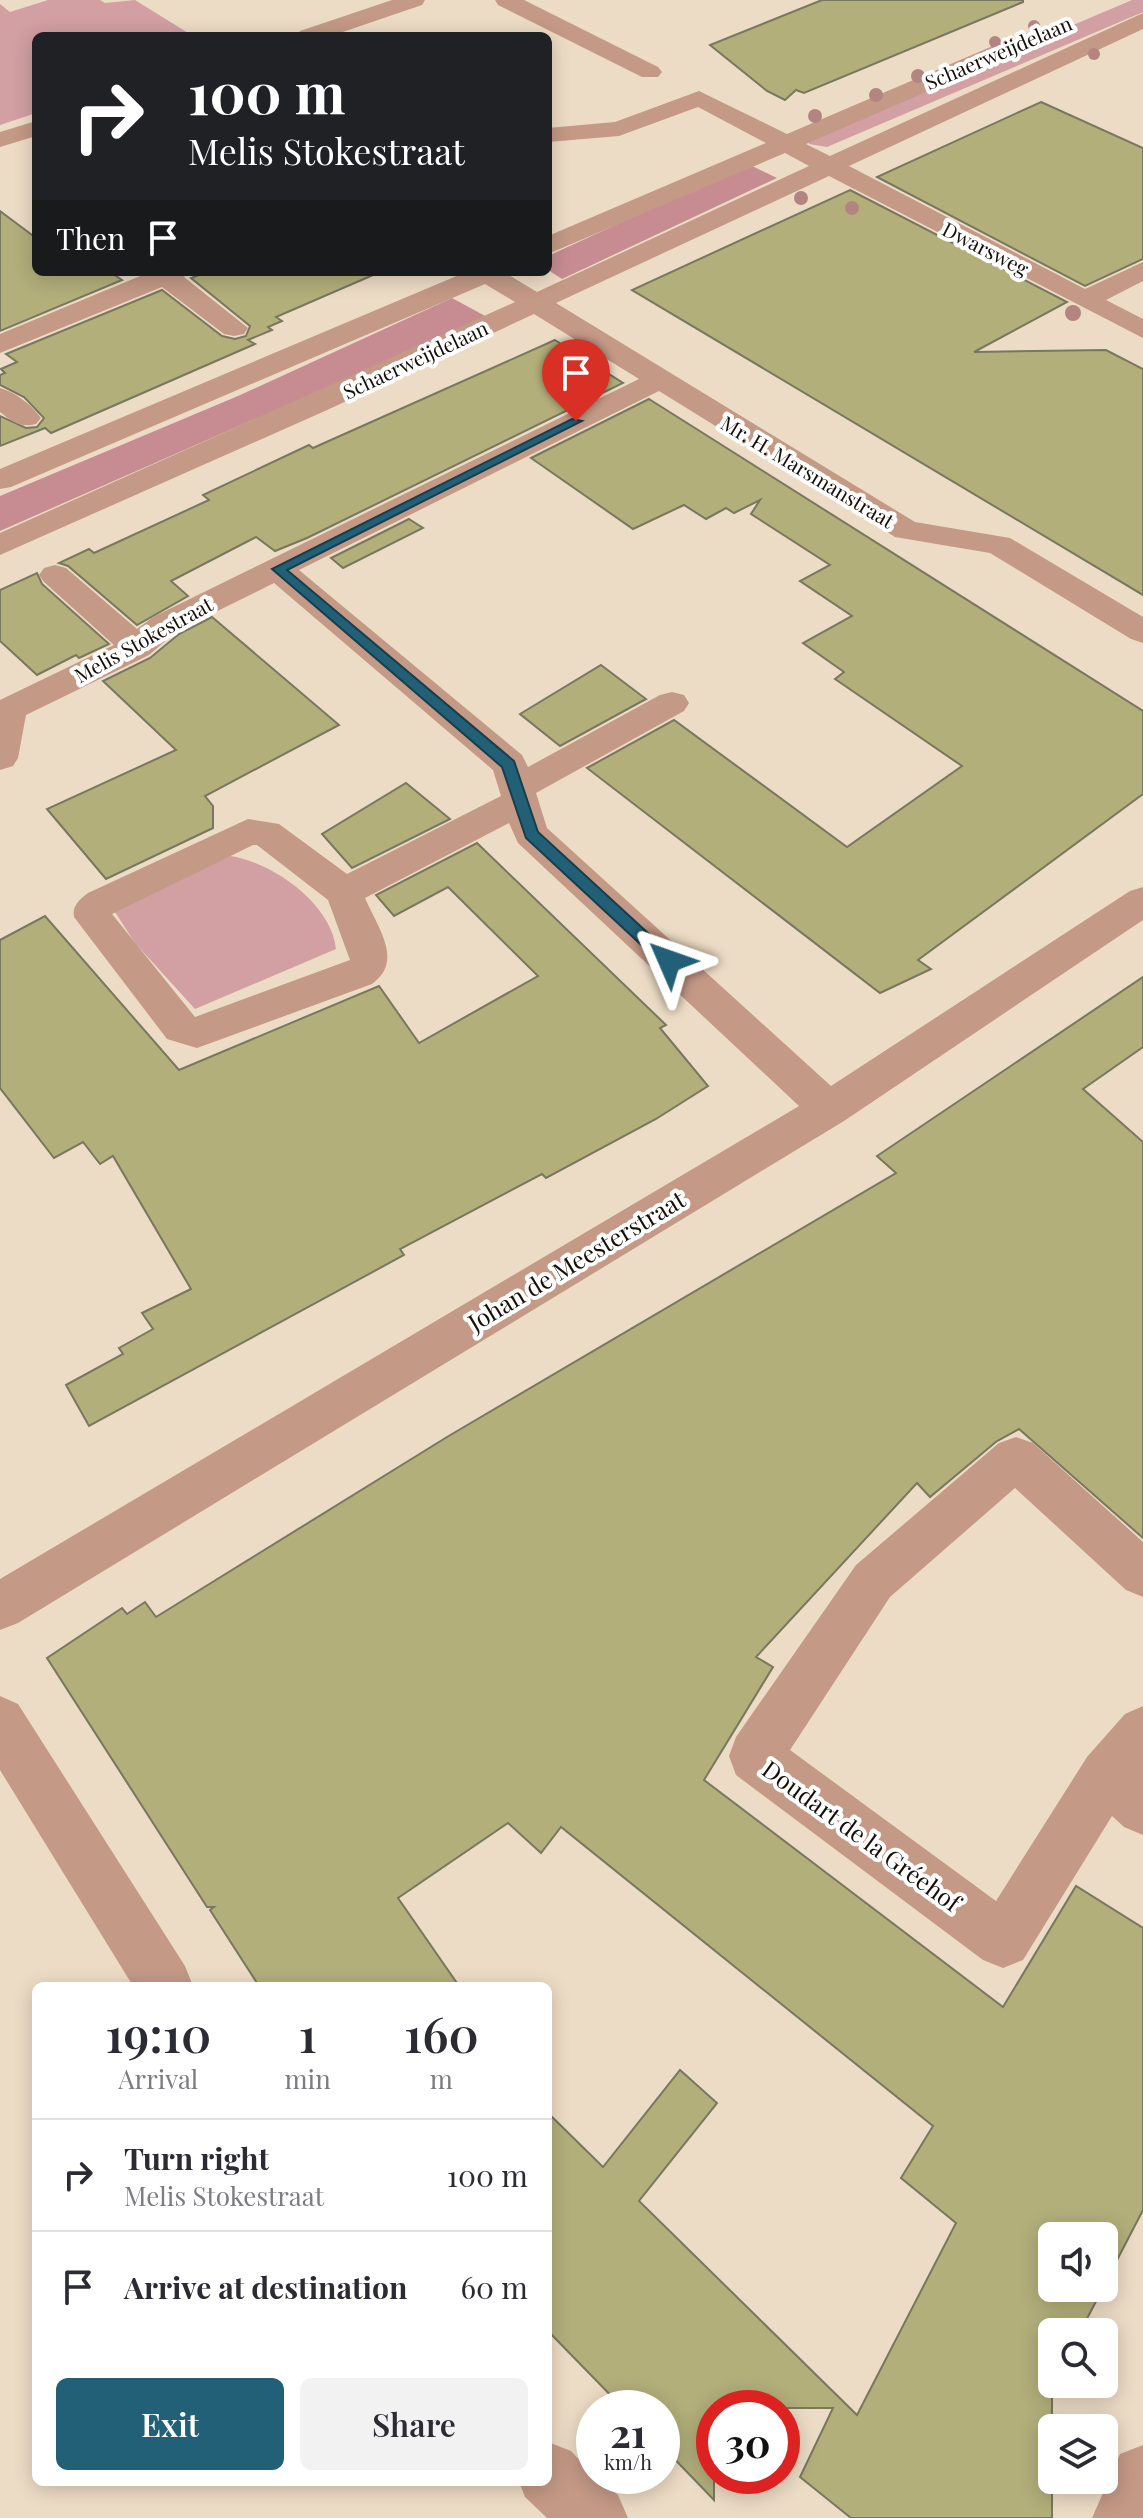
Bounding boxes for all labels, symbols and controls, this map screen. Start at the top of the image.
street label: Schaerweijdelaan [920,9,1076,95]
text: 100 m [188,54,345,129]
icon: right [56,64,160,168]
text: Melis Stokestraat [188,126,465,174]
street label: Dwarsweg [938,215,1034,281]
icon: arrive [141,216,185,260]
text: Then [56,218,125,258]
street label: Schaerweijdelaan [338,314,492,404]
pin [542,339,610,421]
icon: arrive [554,351,598,395]
street label: Mr. H. Marsmanstraat [716,409,900,534]
street label: Melis Stokestraat [69,589,218,688]
position arrow [627,919,711,1003]
street label: Johan de Meesterstraat [461,1182,691,1338]
street label: Doudart de la Gréehof [757,1752,969,1919]
text: 19:10 [105,2001,211,2065]
text: 1 [299,2001,317,2065]
text: 160 [404,2001,479,2065]
text: Arrival [118,2061,198,2096]
text: min [285,2061,331,2096]
text: m [430,2061,453,2096]
text: Turn right [124,2138,269,2178]
icon: right [56,2153,100,2197]
text: 100 m [447,2155,528,2195]
text: Melis Stokestraat [124,2178,324,2213]
map controls [1038,2222,1118,2494]
button: sound [1038,2222,1118,2302]
icon: arrive [56,2265,100,2309]
text: Arrive at destination [124,2267,407,2307]
text: 60 m [460,2267,528,2307]
button: search [1038,2318,1118,2398]
button: Exit [56,2378,284,2470]
button: Share [300,2378,528,2470]
speed limit sign: 30 [696,2390,800,2494]
text: 21 [610,2405,646,2458]
button: layers [1038,2414,1118,2494]
text: km/h [604,2448,652,2475]

